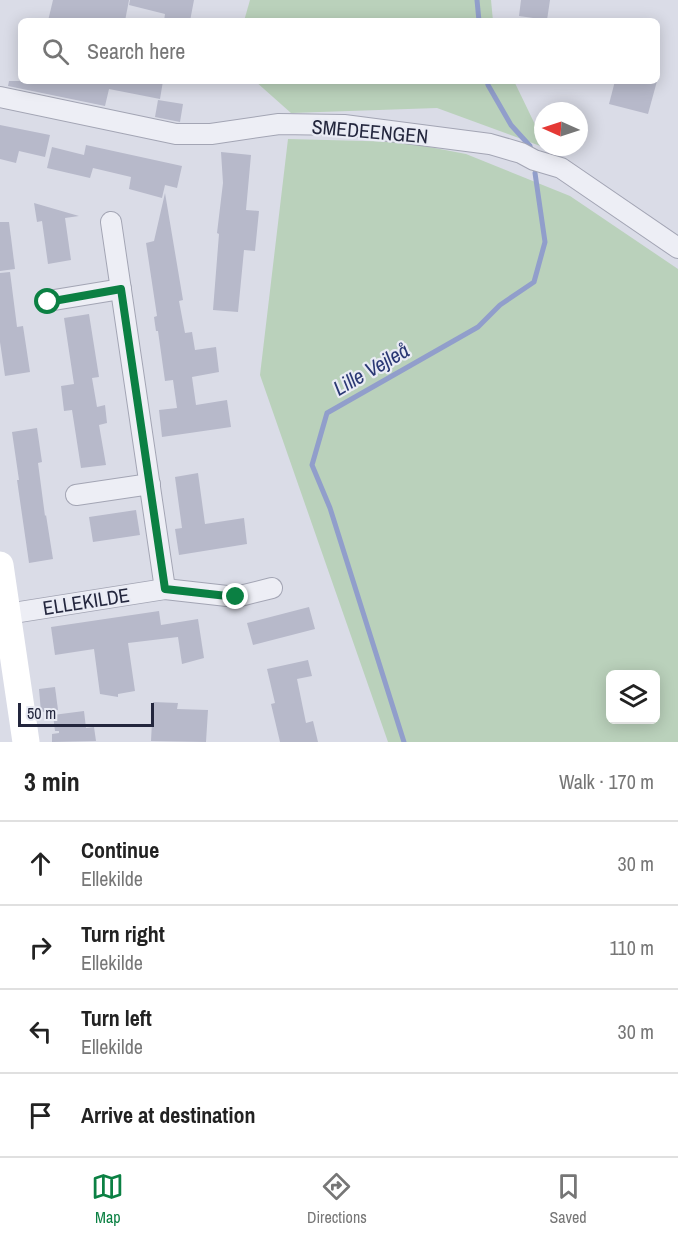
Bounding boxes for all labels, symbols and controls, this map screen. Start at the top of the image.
search box [18,18,660,84]
icon: search [39,35,72,68]
text: Search here [87,36,185,66]
north arrow [534,102,588,156]
street label: SMEDEENGEN [311,112,429,150]
route start [34,288,60,314]
water label: Lille Vejleå [328,336,414,402]
street label: ELLEKILDE [41,581,131,621]
route end [222,583,248,609]
map controls [606,670,660,724]
button: layers [606,670,660,724]
scale bar [18,700,154,728]
text: 50 m [27,702,56,724]
text: 3 min [24,764,80,799]
text: Walk · 170 m [559,768,654,795]
text: Continue [81,835,159,865]
icon: ahead [24,847,57,880]
text: 30 m [618,850,654,877]
text: Ellekilde [81,865,143,892]
text: Turn right [81,919,165,949]
icon: right [24,931,57,964]
text: 110 m [610,934,654,961]
text: Ellekilde [81,949,143,976]
text: Turn left [81,1003,152,1033]
icon: left [24,1015,57,1048]
text: 30 m [618,1018,654,1045]
text: Ellekilde [81,1033,143,1060]
icon: arrive [24,1099,57,1132]
text: Arrive at destination [81,1100,255,1130]
tab: Map [91,1170,124,1228]
tab: Directions [307,1170,367,1228]
tab: Saved [549,1170,587,1228]

